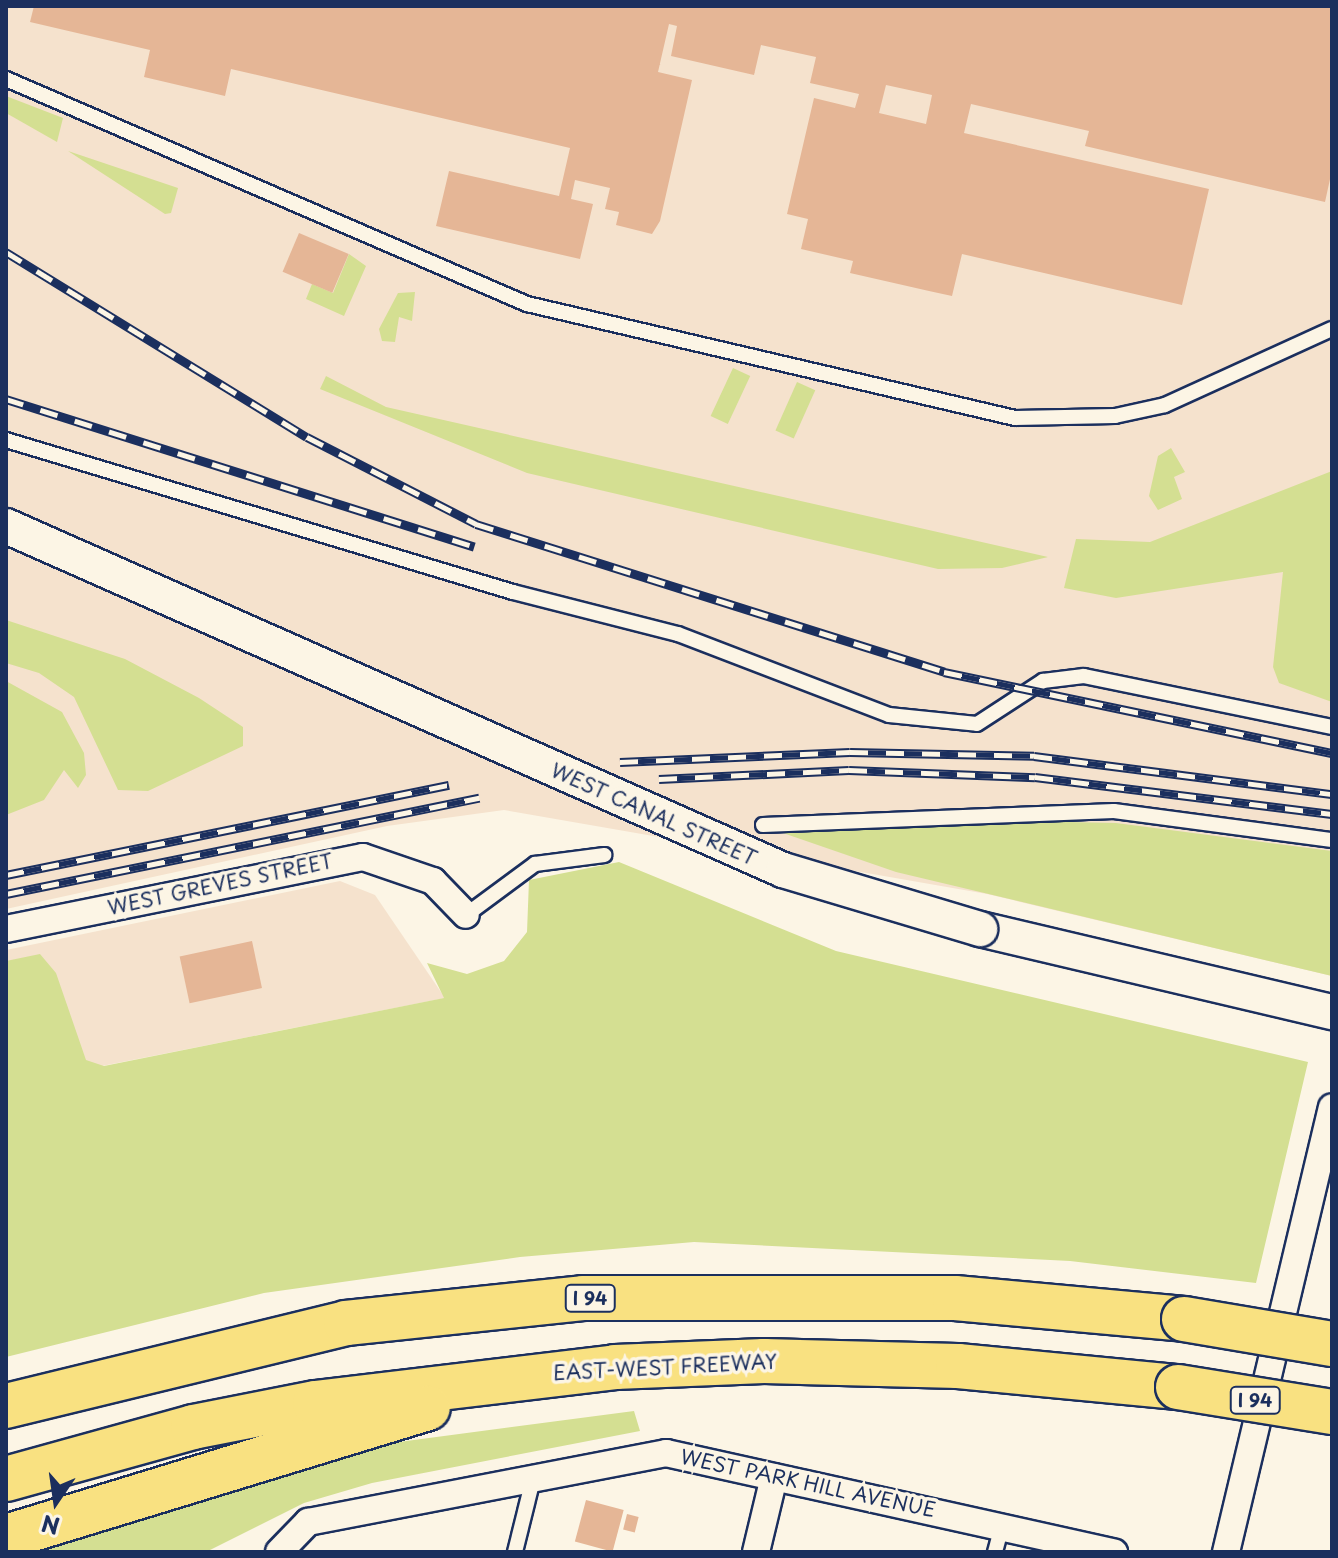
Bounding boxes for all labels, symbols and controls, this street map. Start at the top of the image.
street label: WEST CANAL STREET [547,758,761,870]
street label: WEST GREVES STREET [104,848,336,920]
road number: I 94 [564,1284,616,1312]
street label: EAST-WEST FREEWAY [553,1349,777,1385]
road number: I 94 [1229,1386,1281,1414]
street label: WEST PARK HILL AVENUE [678,1444,938,1522]
north arrow [16,1462,96,1542]
text: N [38,1508,63,1544]

